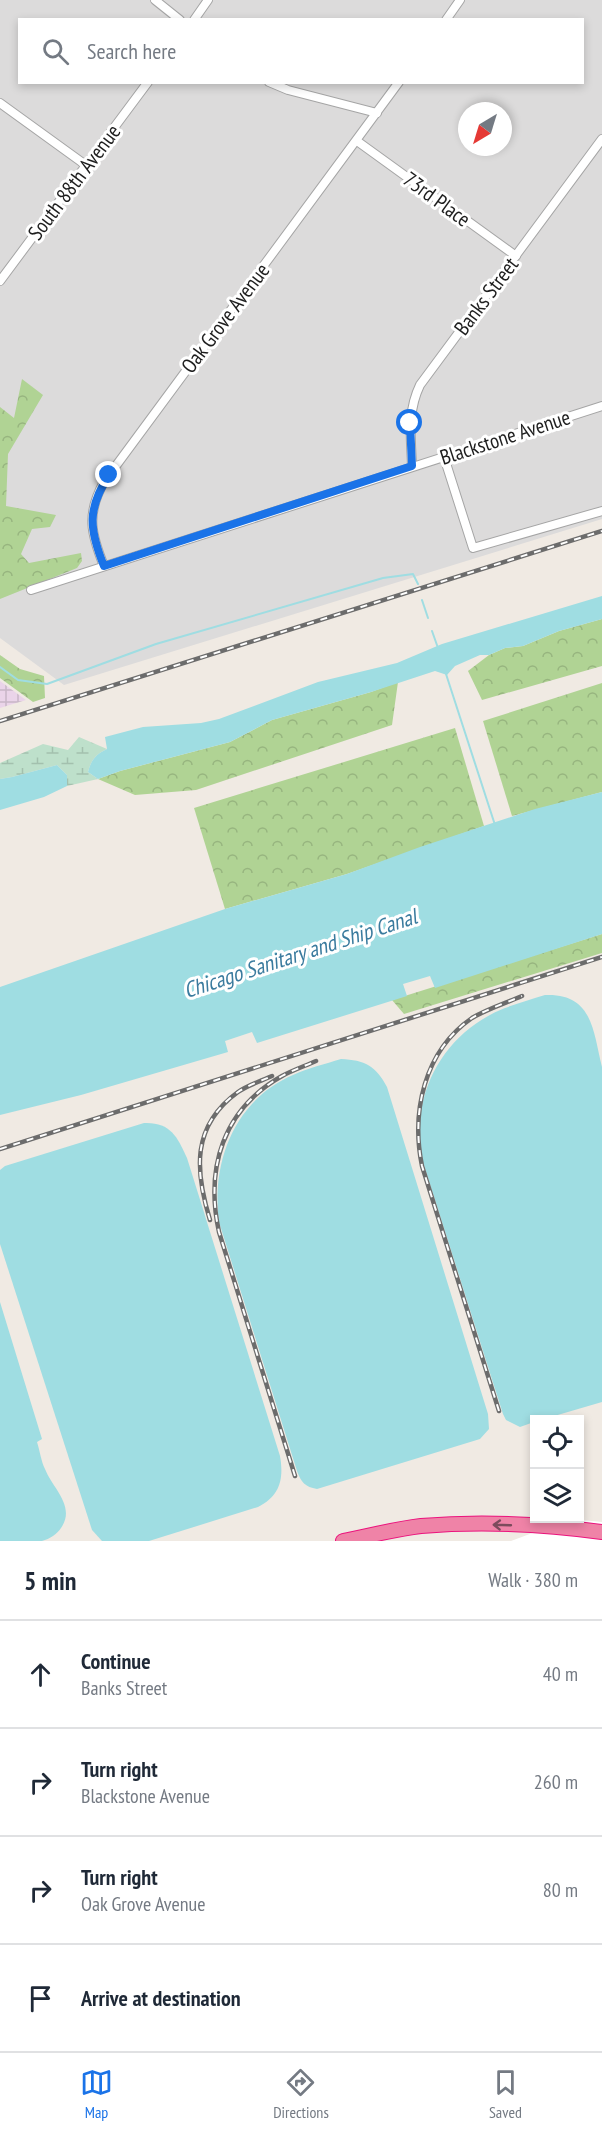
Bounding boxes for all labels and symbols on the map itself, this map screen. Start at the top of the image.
north arrow [458,102,512,156]
street label: South 88th Avenue [22,119,126,245]
street label: 73rd Place [398,166,476,232]
street label: Banks Street [448,251,524,340]
street label: Oak Grove Avenue [175,258,275,378]
street label: Blackstone Avenue [436,403,574,471]
route start [396,409,422,435]
route end [95,461,121,487]
water label: Chicago Sanitary and Ship Canal [180,901,422,1004]
one-way arrow [492,1519,512,1531]

